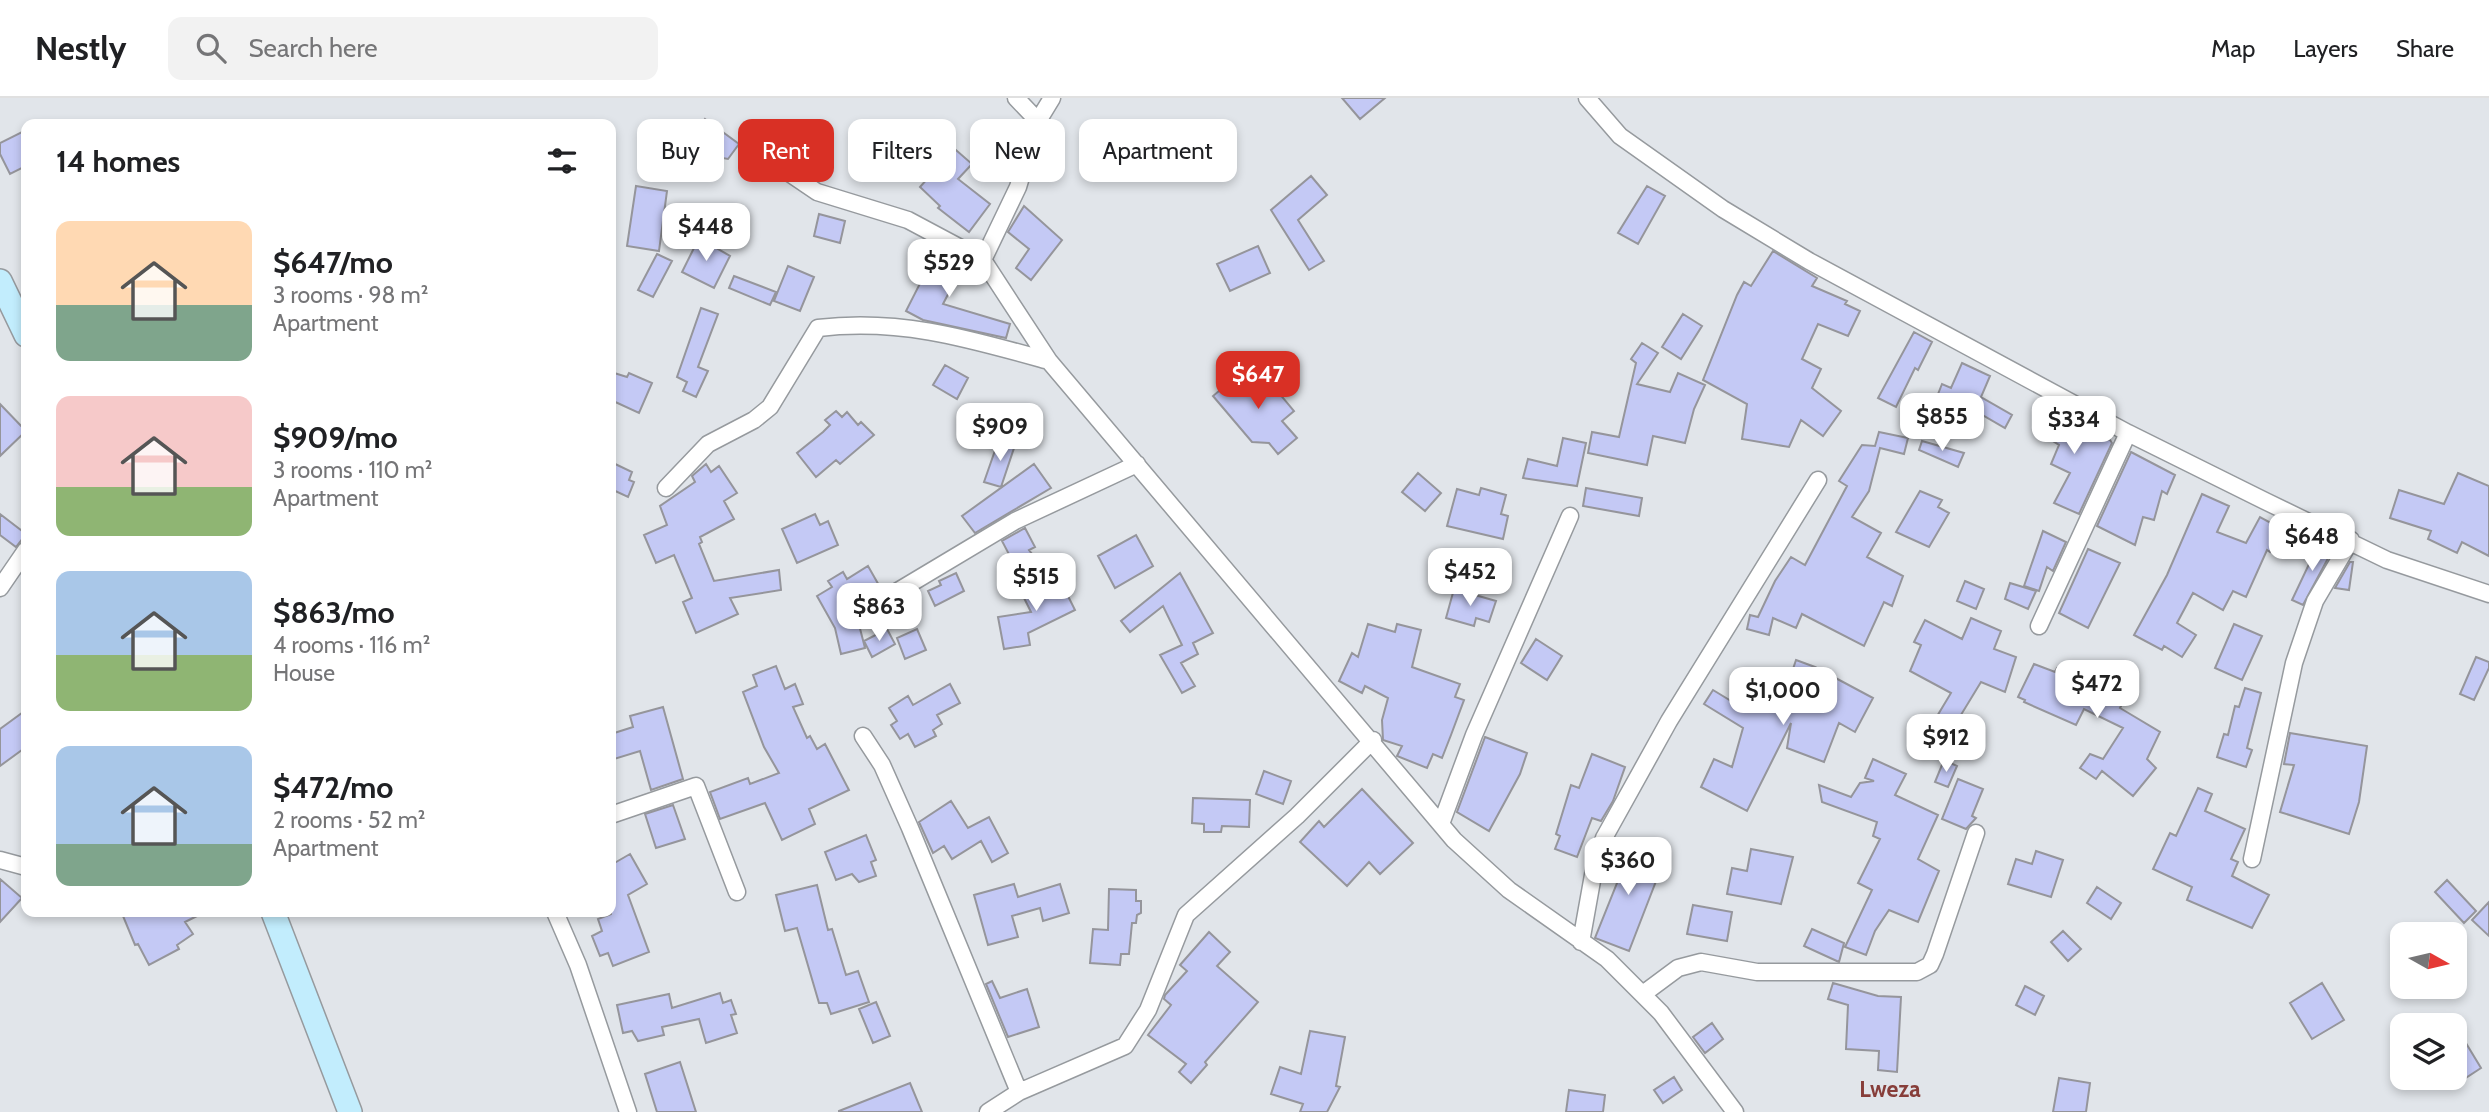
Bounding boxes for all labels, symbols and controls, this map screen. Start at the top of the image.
search box [168,17,658,80]
text: Nestly [35,28,126,68]
icon: search [192,29,230,67]
text: Search here [248,32,378,64]
text: Map [2211,34,2255,63]
text: Layers [2293,34,2358,63]
text: Share [2396,34,2454,63]
chip: Buy [637,119,724,182]
chip: Rent [738,119,834,182]
chip: Filters [848,119,956,182]
chip: New [970,119,1065,182]
chip: Apartment [1079,119,1237,182]
icon: filters [543,142,581,180]
text: 14 homes [56,143,180,180]
pin: $448 [665,204,747,263]
text: $448 [678,212,734,240]
pin: $529 [908,240,990,299]
text: $647/mo [273,244,393,281]
text: $529 [924,248,974,276]
icon: home [112,249,196,333]
text: 3 rooms · 98 m² [273,281,428,309]
text: Apartment [273,309,378,337]
pin: $647 [1217,352,1299,411]
text: $647 [1232,360,1284,388]
pin: $855 [1901,394,1983,453]
pin: $334 [2033,396,2115,456]
text: $855 [1916,402,1968,430]
pin: $909 [959,404,1041,463]
text: $334 [2048,405,2100,433]
text: $909 [972,412,1028,440]
text: $909/mo [273,419,398,456]
icon: home [112,424,196,508]
text: 3 rooms · 110 m² [273,456,432,484]
text: Apartment [273,484,378,512]
pin: $648 [2271,514,2353,573]
text: $648 [2285,522,2339,550]
pin: $452 [1429,548,1511,608]
pin: $515 [995,554,1077,613]
text: $452 [1444,557,1496,585]
text: $515 [1013,562,1059,590]
pin: $863 [838,584,920,643]
text: $863 [853,592,905,620]
text: $863/mo [273,594,395,631]
icon: home [112,599,196,683]
text: 4 rooms · 116 m² [273,631,430,659]
text: House [273,659,335,687]
pin: $472 [2056,660,2138,720]
pin: $1,000 [1726,668,1840,727]
text: $472 [2071,669,2123,697]
text: $1,000 [1745,676,1821,704]
pin: $912 [1905,714,1987,774]
text: $912 [1923,723,1969,751]
text: $472/mo [273,769,393,806]
icon: home [112,774,196,858]
text: 2 rooms · 52 m² [273,806,426,834]
text: Apartment [273,834,378,862]
pin: $360 [1587,838,1669,897]
text: $360 [1601,846,1655,874]
north arrow [2390,922,2468,999]
map controls [2390,922,2467,1090]
button: layers [2390,1013,2467,1090]
district label: Lweza [1859,1075,1921,1103]

